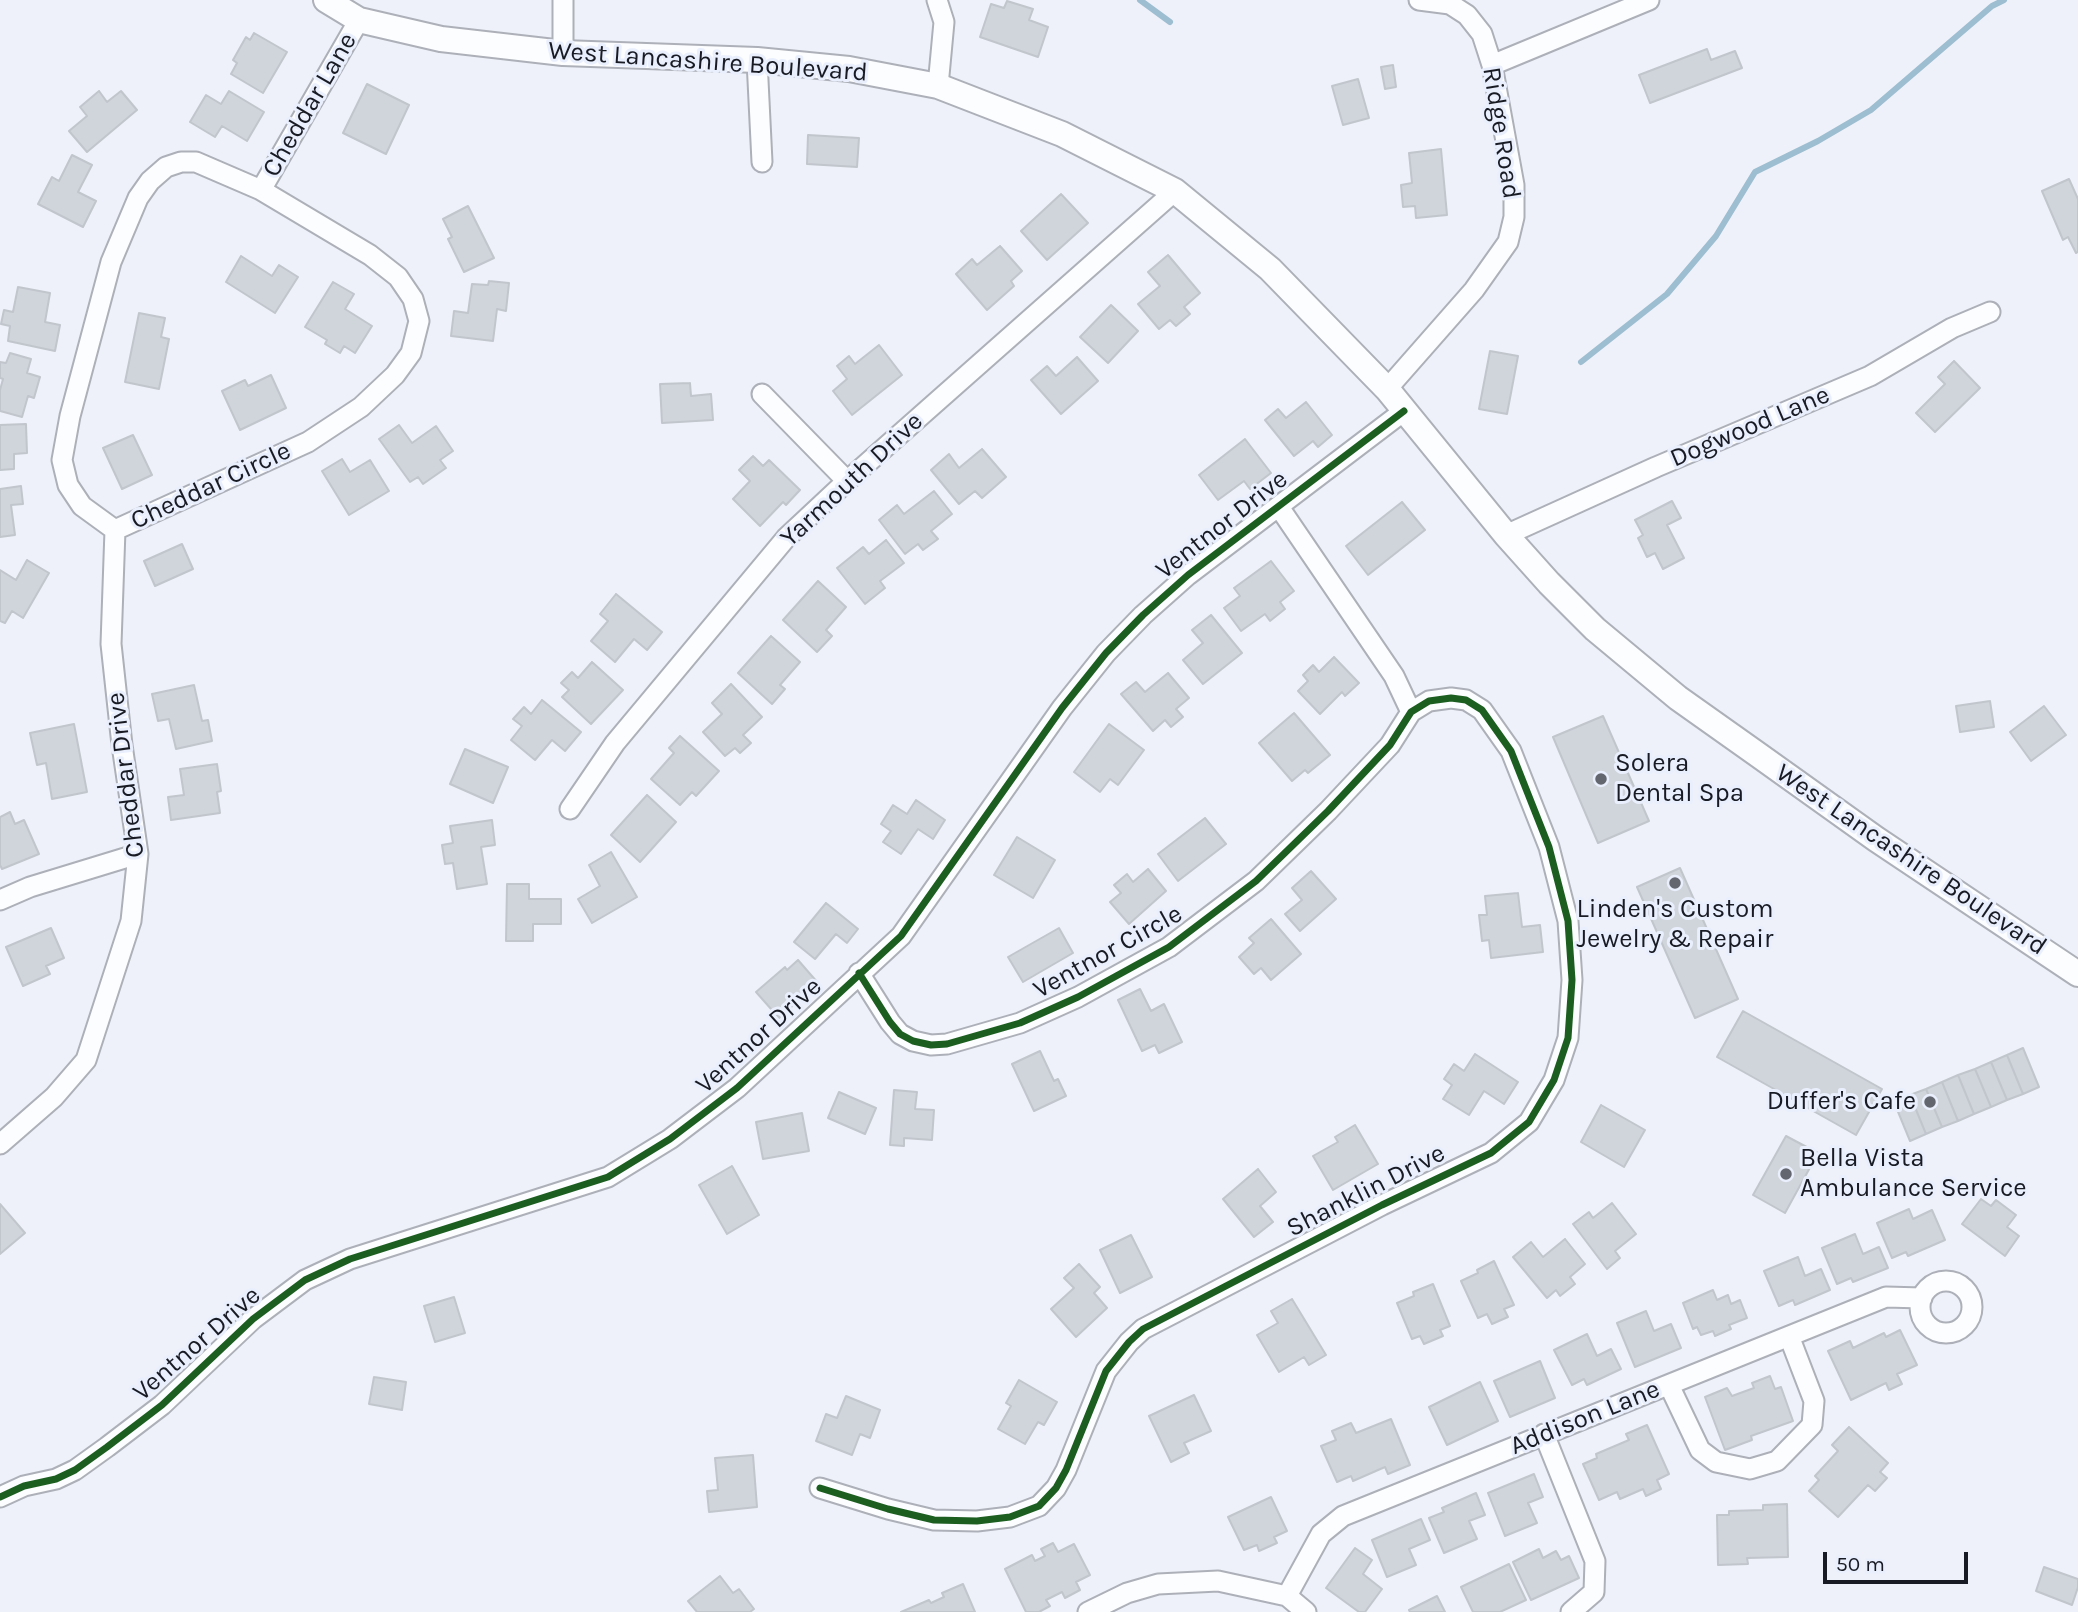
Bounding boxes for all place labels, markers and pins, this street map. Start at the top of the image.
place label: Solera Dental Spa [1615,748,1744,810]
marker: Solera Dental Spa [1593,771,1609,787]
marker: Linden's Custom Jewelry & Repair [1667,875,1683,891]
place label: Linden's Custom Jewelry & Repair [1576,894,1774,956]
place label: Duffer's Cafe [1767,1086,1916,1118]
marker: Duffer's Cafe [1922,1094,1938,1110]
place label: Bella Vista Ambulance Service [1800,1143,2027,1204]
marker: Bella Vista Ambulance Service [1778,1166,1794,1182]

